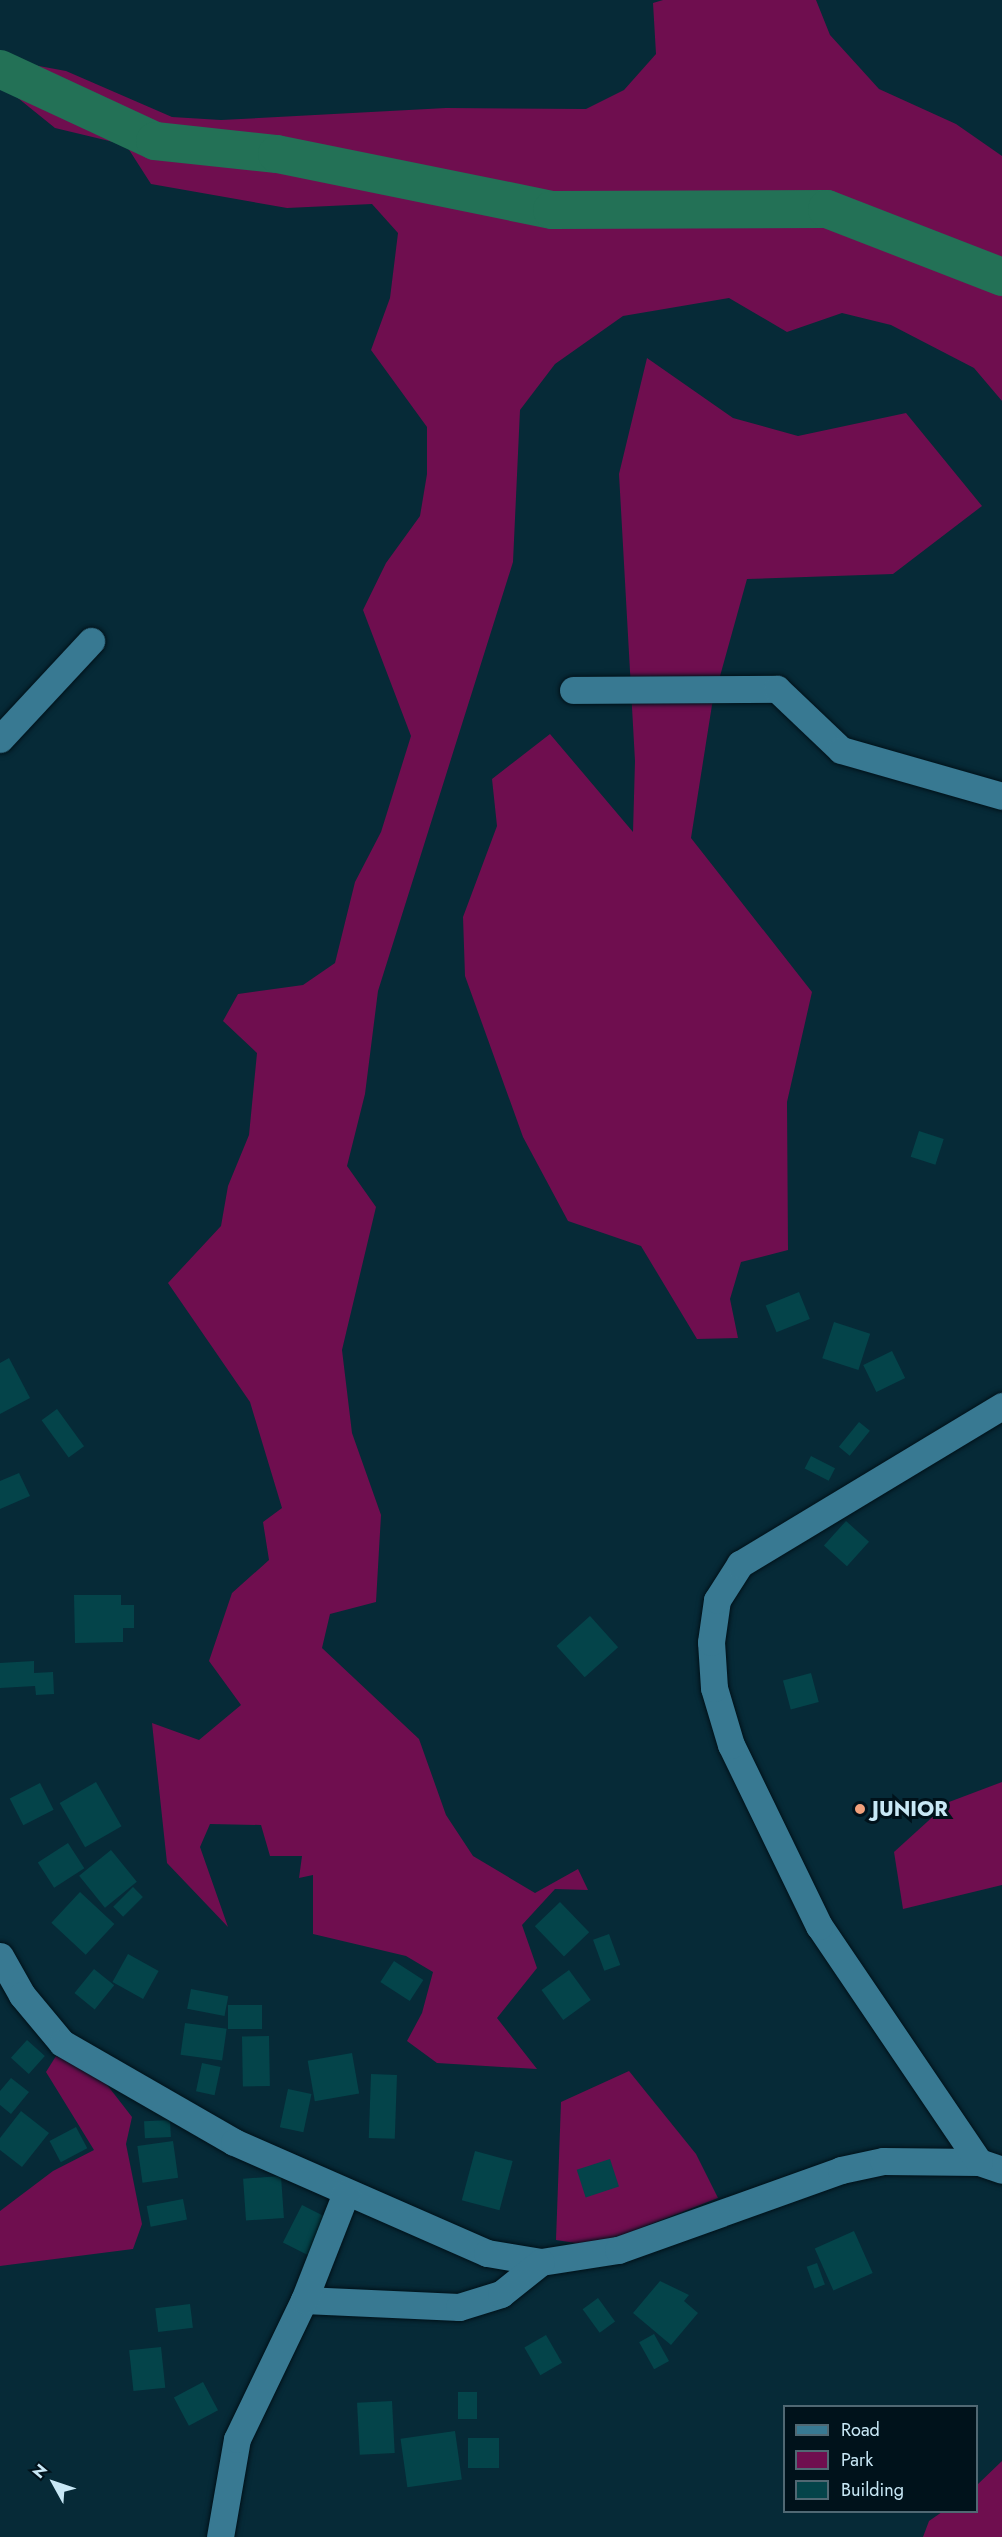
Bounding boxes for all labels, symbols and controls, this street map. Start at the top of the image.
place label: JUNIOR [872,1796,948,1822]
marker: JUNIOR [853,1802,867,1816]
legend [783,2405,978,2513]
text: Road [841,2417,880,2443]
text: Park [841,2447,873,2473]
north arrow [24,2453,84,2513]
text: N [27,2459,53,2483]
text: Building [841,2477,904,2503]

